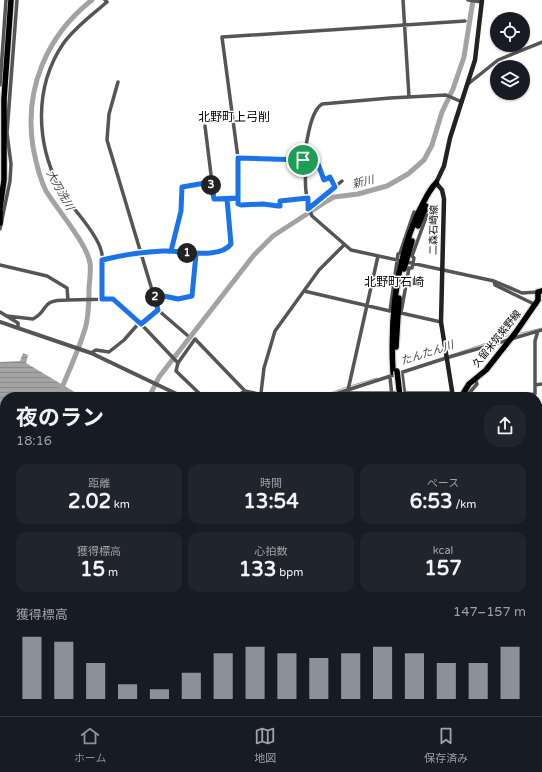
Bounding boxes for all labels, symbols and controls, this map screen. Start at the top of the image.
map controls [490,12,530,100]
button: locate [490,12,530,52]
button: layers [490,60,530,100]
district label: 北野町上弓削 [198,110,270,124]
pin [286,143,320,177]
icon: arrive [292,149,314,171]
water label: 大刀洗川 [44,168,77,213]
water label: 新川 [351,173,376,191]
pin: 3 [201,175,221,195]
text: 3 [208,178,214,191]
street label: 二森石崎線 [428,205,440,255]
pin: 1 [177,243,197,263]
text: 1 [184,246,190,259]
district label: 北野町石崎 [364,275,424,289]
pin: 2 [145,287,165,307]
text: 2 [152,290,158,303]
street label: 久留米筑紫野線 [470,308,524,370]
water label: たんたん川 [399,338,456,368]
text: 夜のラン [16,405,104,431]
button: share [484,405,526,447]
text: 18:16 [16,433,52,449]
text: 距離 [88,477,110,490]
text: 時間 [260,477,282,490]
text: ペース [427,477,459,490]
text: 2.02 [68,490,111,514]
text: 13:54 [243,490,299,514]
text: 6:53 [410,490,453,514]
text: km [111,498,130,511]
text: /km [453,498,476,511]
text: kcal [433,544,453,557]
text: 獲得標高 [77,545,121,558]
text: 心拍数 [255,545,288,558]
text: 157 [424,557,462,581]
text: 15 [80,558,105,582]
text: 133 [239,558,276,582]
text: m [105,566,118,579]
text: bpm [276,566,303,579]
text: 147–157 m [453,604,526,620]
text: 獲得標高 [16,607,68,623]
tab: ホーム [74,725,107,765]
tab: 地図 [254,725,276,765]
tab: 保存済み [424,725,468,765]

